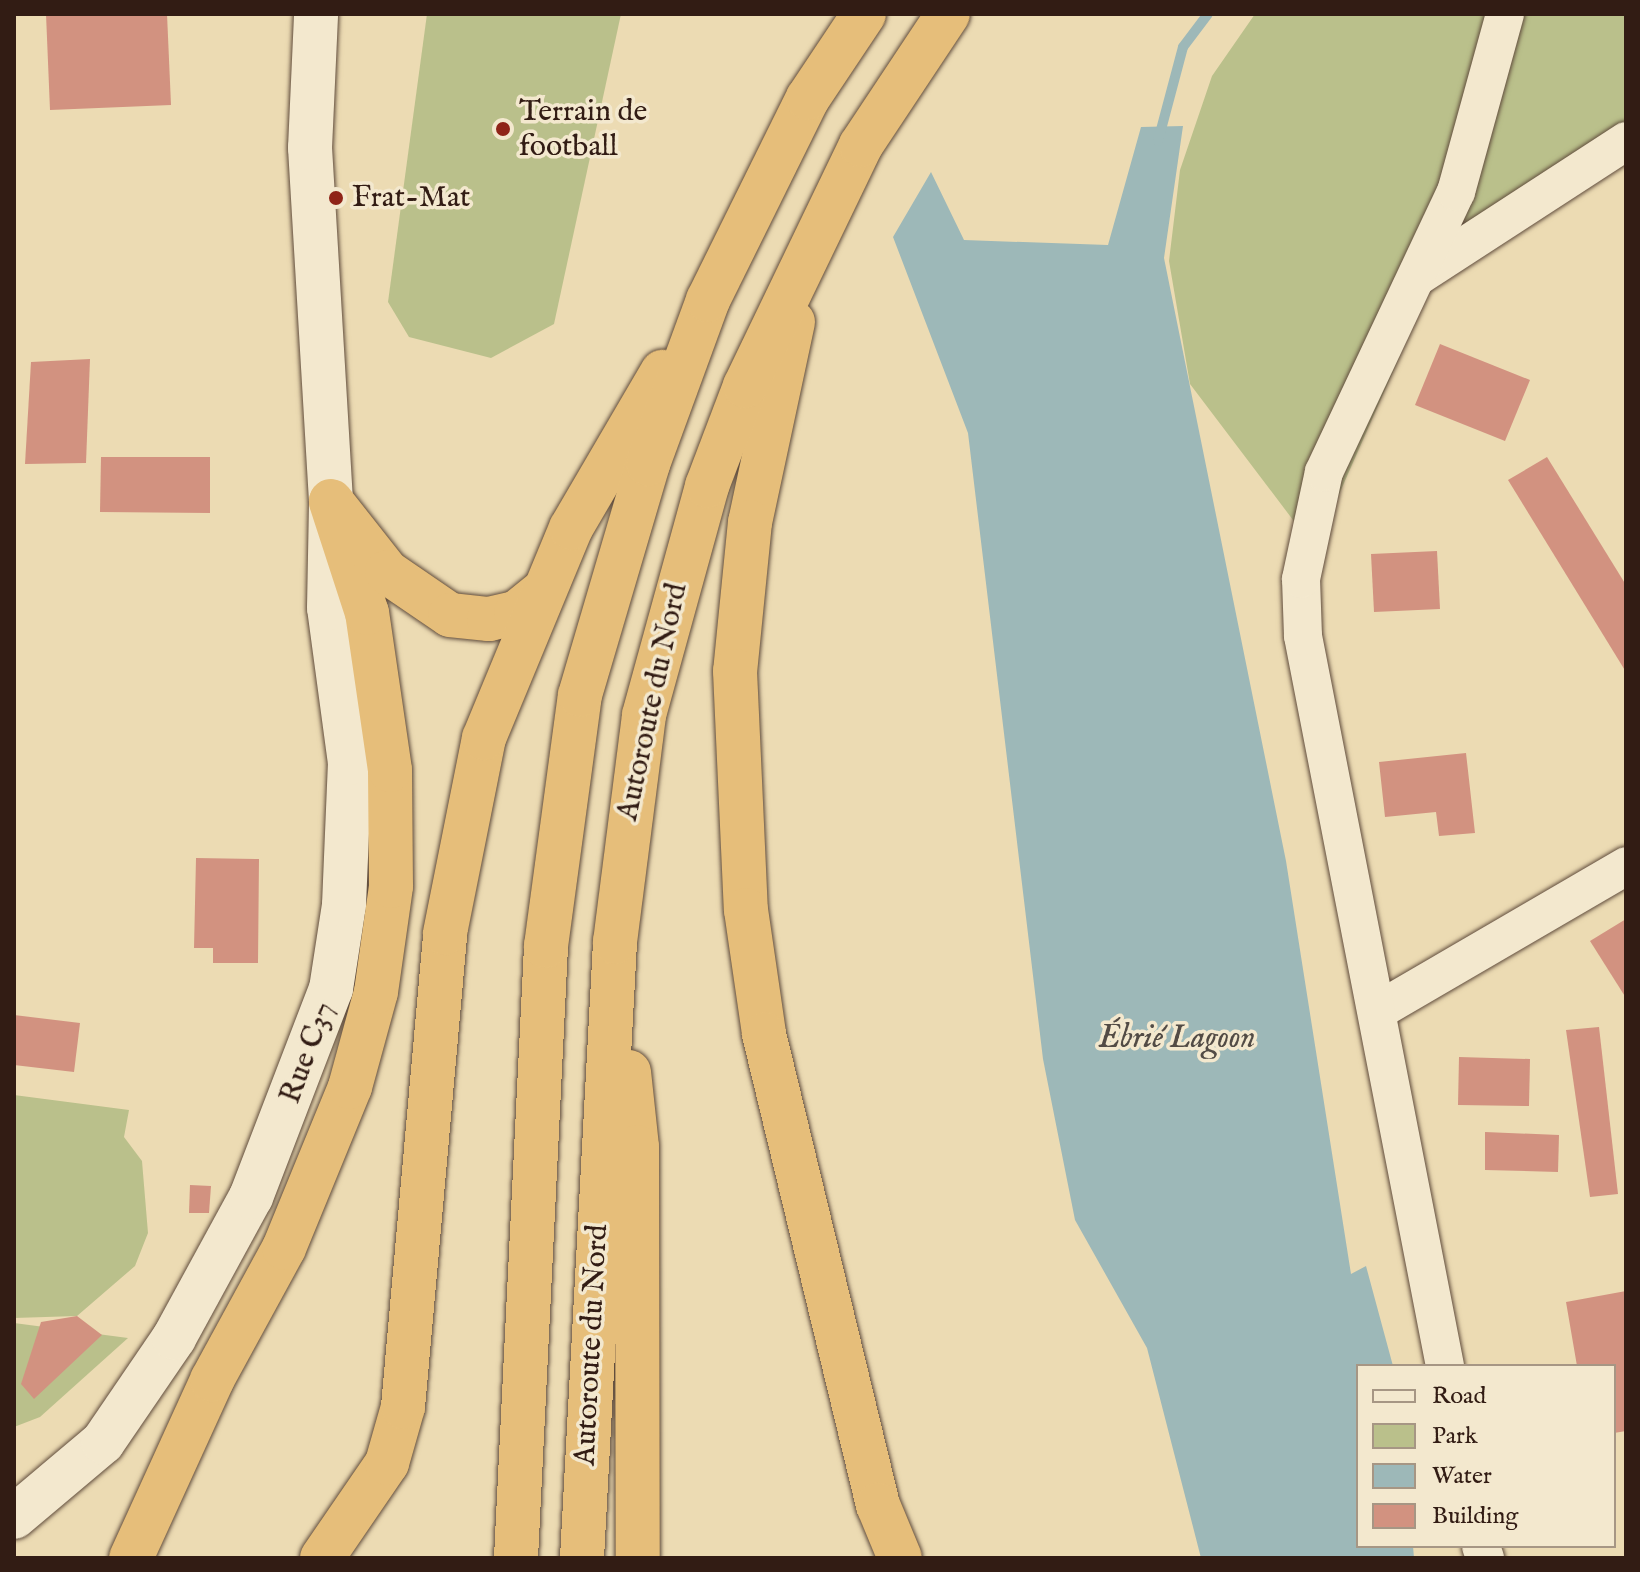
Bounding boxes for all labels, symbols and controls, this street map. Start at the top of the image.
place label: Terrain de football [519,94,647,164]
marker: Terrain de football [494,120,512,138]
place label: Frat-Mat [352,180,470,216]
marker: Frat-Mat [327,189,345,207]
street label: Autoroute du Nord [610,580,696,824]
street label: Rue C37 [273,997,343,1109]
water label: Ébrié Lagoon [1098,1020,1256,1058]
street label: Autoroute du Nord [568,1223,616,1467]
legend [1356,1364,1616,1548]
text: Road [1432,1381,1486,1412]
text: Park [1432,1421,1478,1452]
text: Water [1432,1461,1492,1492]
text: Building [1432,1501,1518,1532]

